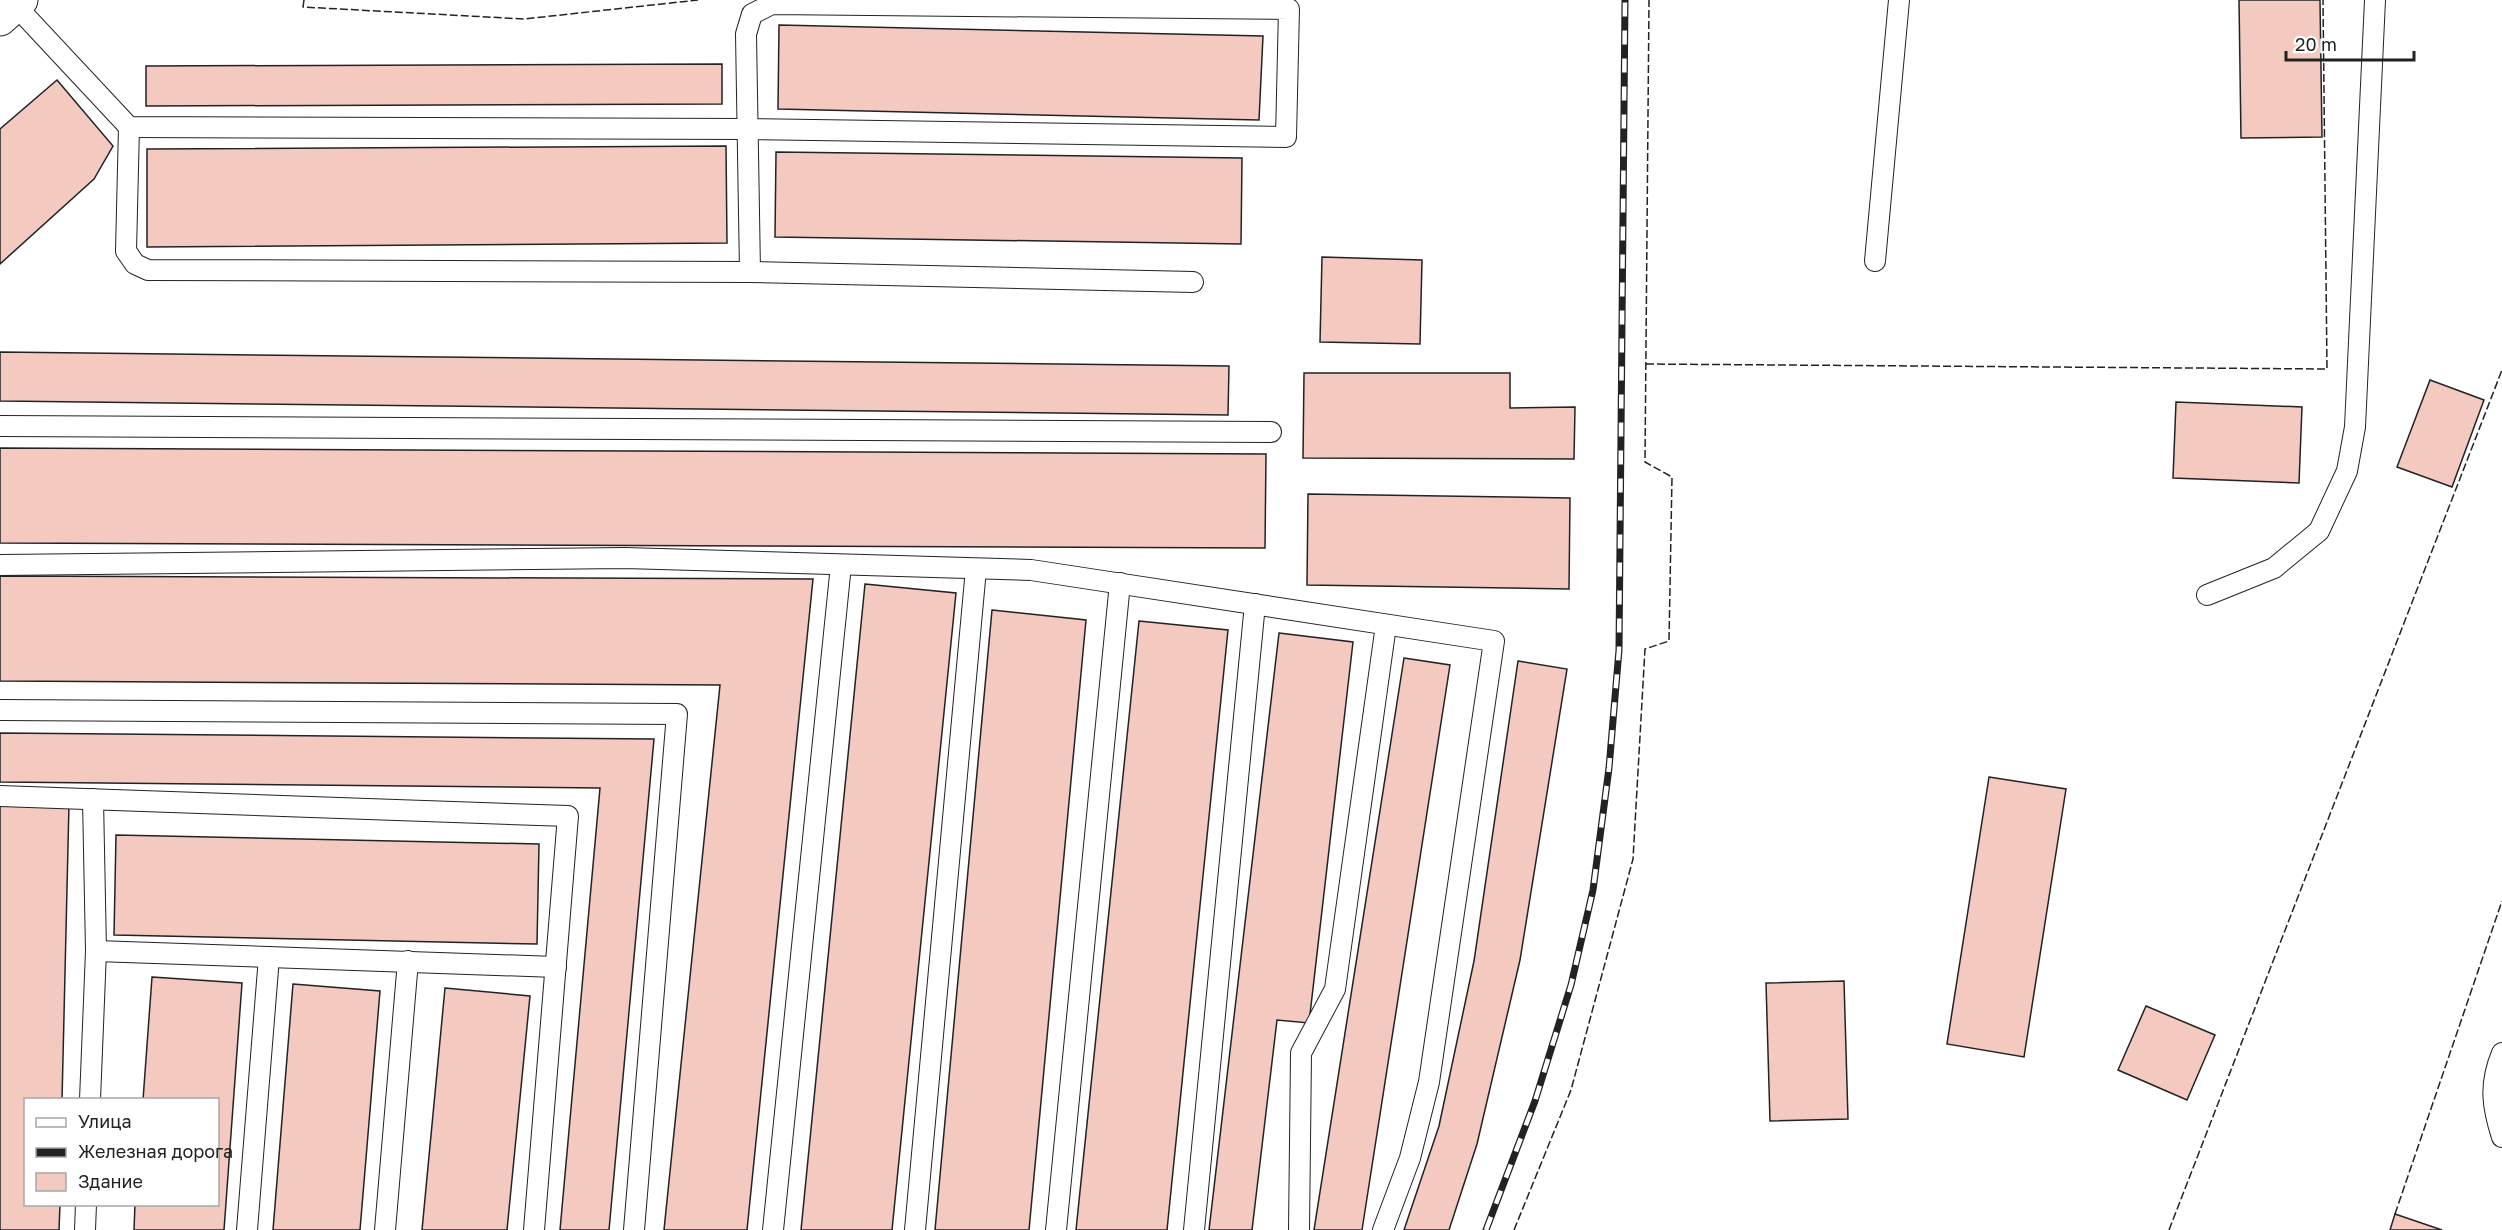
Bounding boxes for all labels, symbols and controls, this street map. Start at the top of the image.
scale bar [2286,24,2414,62]
text: 20 m [2295,33,2337,55]
legend [24,1098,219,1206]
text: Улица [78,1110,132,1132]
text: Железная дорога [78,1140,233,1162]
text: Здание [78,1170,143,1192]

